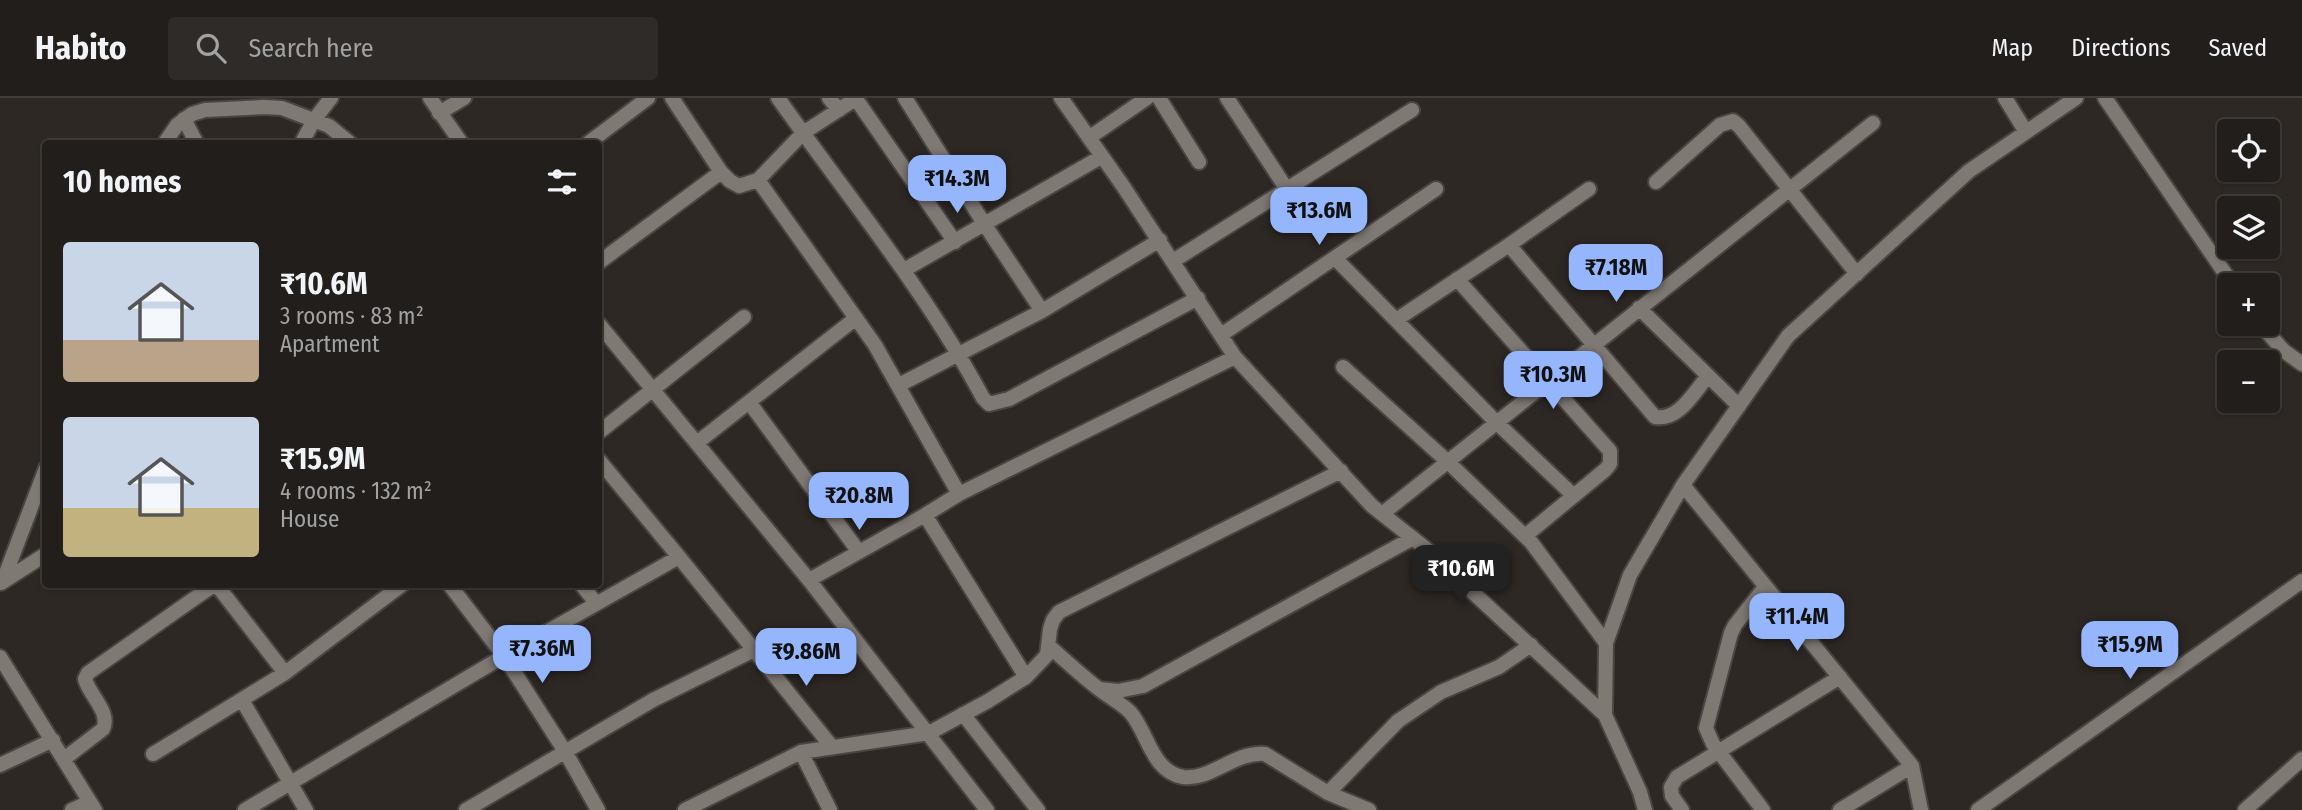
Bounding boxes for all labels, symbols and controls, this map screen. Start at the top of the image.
search box [168,17,658,80]
text: Habito [35,28,126,68]
icon: search [192,29,230,67]
text: Search here [248,33,374,64]
text: Map [1992,34,2033,62]
text: Directions [2071,34,2170,62]
text: Saved [2208,34,2267,62]
map controls [2217,119,2280,413]
button: locate [2217,119,2280,182]
pin: ₹14.3M [900,156,1014,215]
icon: filters [543,163,581,201]
text: 10 homes [63,164,181,200]
text: ₹14.3M [924,164,990,192]
pin: ₹13.6M [1262,188,1376,247]
text: ₹13.6M [1286,196,1352,224]
button: layers [2217,196,2280,259]
pin: ₹7.18M [1559,244,1673,304]
text: ₹7.18M [1585,253,1647,281]
text: ₹10.6M [280,266,368,302]
icon: home [119,270,203,354]
button: + [2217,273,2280,336]
text: 3 rooms · 83 m² [280,302,424,330]
text: Apartment [280,330,380,358]
button: − [2217,350,2280,413]
pin: ₹10.3M [1496,352,1610,411]
text: ₹10.3M [1520,360,1586,388]
text: ₹15.9M [280,441,365,477]
icon: home [119,445,203,529]
pin: ₹20.8M [802,472,916,532]
text: 4 rooms · 132 m² [280,477,432,505]
text: ₹20.8M [825,481,893,509]
text: House [280,505,339,533]
pin: ₹10.6M [1404,546,1518,605]
text: ₹10.6M [1427,554,1495,582]
pin: ₹11.4M [1740,594,1854,653]
text: ₹11.4M [1765,602,1829,630]
pin: ₹15.9M [2073,622,2187,681]
pin: ₹7.36M [485,626,599,685]
pin: ₹9.86M [749,628,863,688]
text: ₹15.9M [2097,630,2163,658]
text: ₹7.36M [509,634,575,662]
text: ₹9.86M [771,637,841,665]

